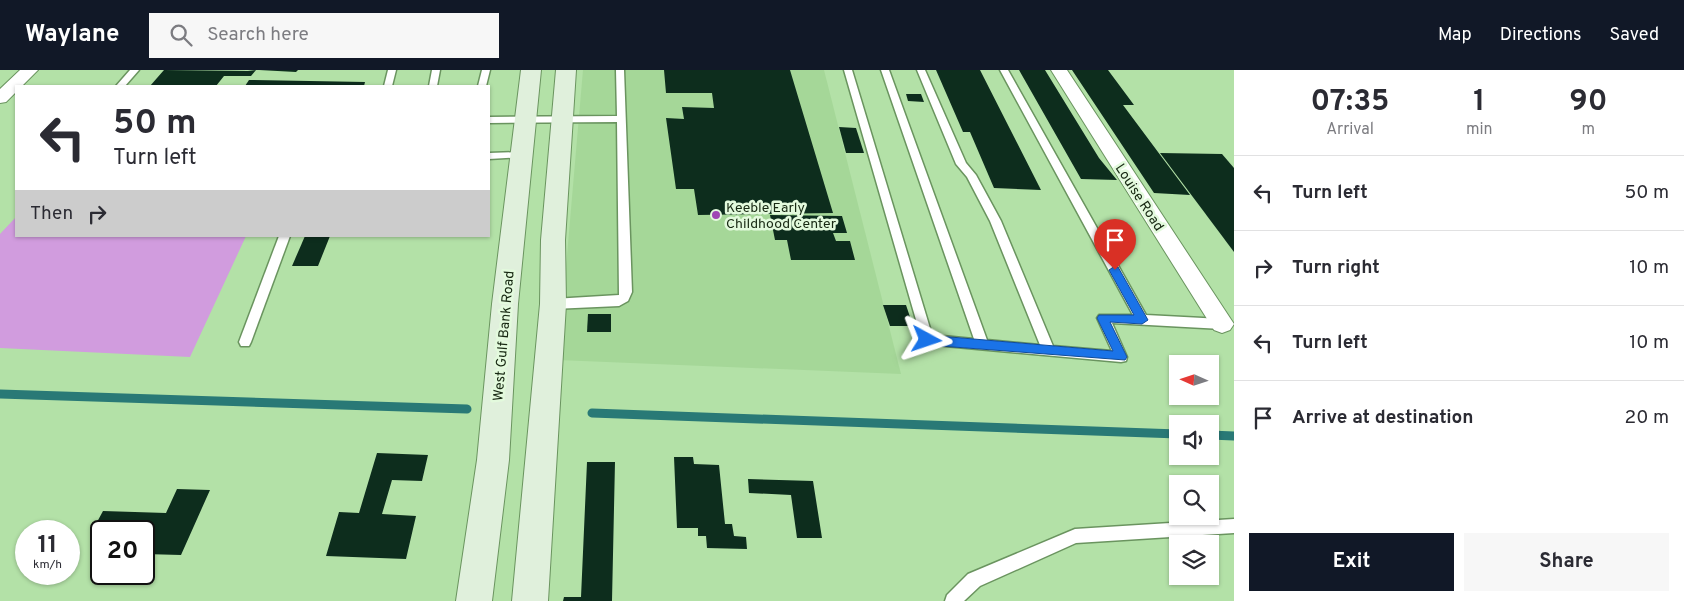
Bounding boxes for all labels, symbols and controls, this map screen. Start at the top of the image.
search box [149,13,499,58]
text: Waylane [25,20,119,50]
icon: search [167,21,195,49]
text: Search here [207,23,309,47]
text: Map [1438,24,1472,47]
text: Directions [1500,24,1582,47]
text: Saved [1610,24,1659,47]
text: 07:35 [1311,84,1389,121]
text: 1 [1473,84,1485,121]
text: 90 [1569,84,1607,121]
text: 50 m [113,102,197,146]
icon: left [30,105,95,170]
text: Arrival [1326,120,1374,140]
text: min [1466,120,1493,140]
text: m [1582,120,1595,140]
text: Turn left [113,145,196,172]
street label: Louise Road [1111,161,1167,235]
icon: left [1249,179,1277,207]
text: Turn left [1292,181,1368,205]
text: 50 m [1624,181,1669,205]
icon: right [83,200,111,228]
place label: Keeble Early Childhood Center [726,200,837,233]
text: Then [30,202,73,226]
marker: Keeble Early Childhood Center [710,209,722,221]
pin [1094,219,1136,270]
icon: arrive [1101,226,1129,254]
icon: right [1249,254,1277,282]
text: Turn right [1292,256,1380,280]
text: 10 m [1629,256,1669,280]
street label: West Gulf Bank Road [490,270,519,402]
position arrow [900,313,952,365]
icon: left [1249,329,1277,357]
text: Turn left [1292,331,1368,355]
text: 10 m [1629,331,1669,355]
north arrow [1169,355,1219,405]
map controls [1169,355,1219,585]
icon: arrive [1249,404,1277,432]
text: Arrive at destination [1292,406,1473,430]
text: 20 m [1625,406,1669,430]
button: sound [1169,415,1219,465]
button: search [1169,475,1219,525]
speed limit sign: 20 [90,520,155,585]
text: 11 [37,530,58,562]
button: Exit [1249,533,1454,591]
button: Share [1464,533,1669,591]
button: layers [1169,535,1219,585]
text: km/h [33,557,62,573]

